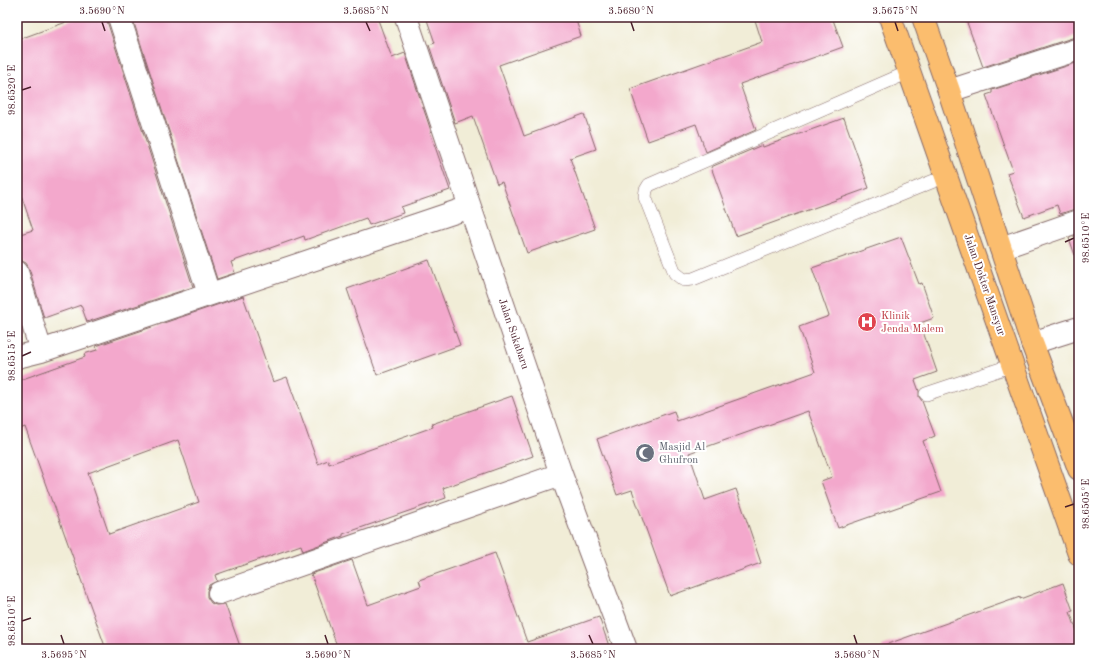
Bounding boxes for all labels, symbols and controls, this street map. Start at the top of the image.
text: 3.5690°N [79,6,125,16]
text: 3.5685°N [343,6,389,16]
text: 3.5680°N [608,6,654,16]
text: 3.5675°N [872,6,918,16]
text: 98.6520°E [7,65,17,115]
text: 98.6510°E [1081,213,1091,263]
street label: Jalan Dokter Mansyur [961,233,1007,338]
street label: Jalan Sukabaru [496,297,530,371]
hospital icon: Klinik Jenda Malem [856,311,878,333]
place label: Klinik Jenda Malem [881,311,944,335]
text: 98.6515°E [7,331,17,381]
mosque icon: Masjid Al Ghufron [634,442,656,464]
place label: Masjid Al Ghufron [659,442,705,466]
text: 98.6505°E [1081,479,1091,529]
text: 98.6510°E [7,596,17,646]
text: 3.5695°N [41,650,87,660]
text: 3.5690°N [305,650,351,660]
text: 3.5685°N [570,650,616,660]
text: 3.5680°N [834,650,880,660]

